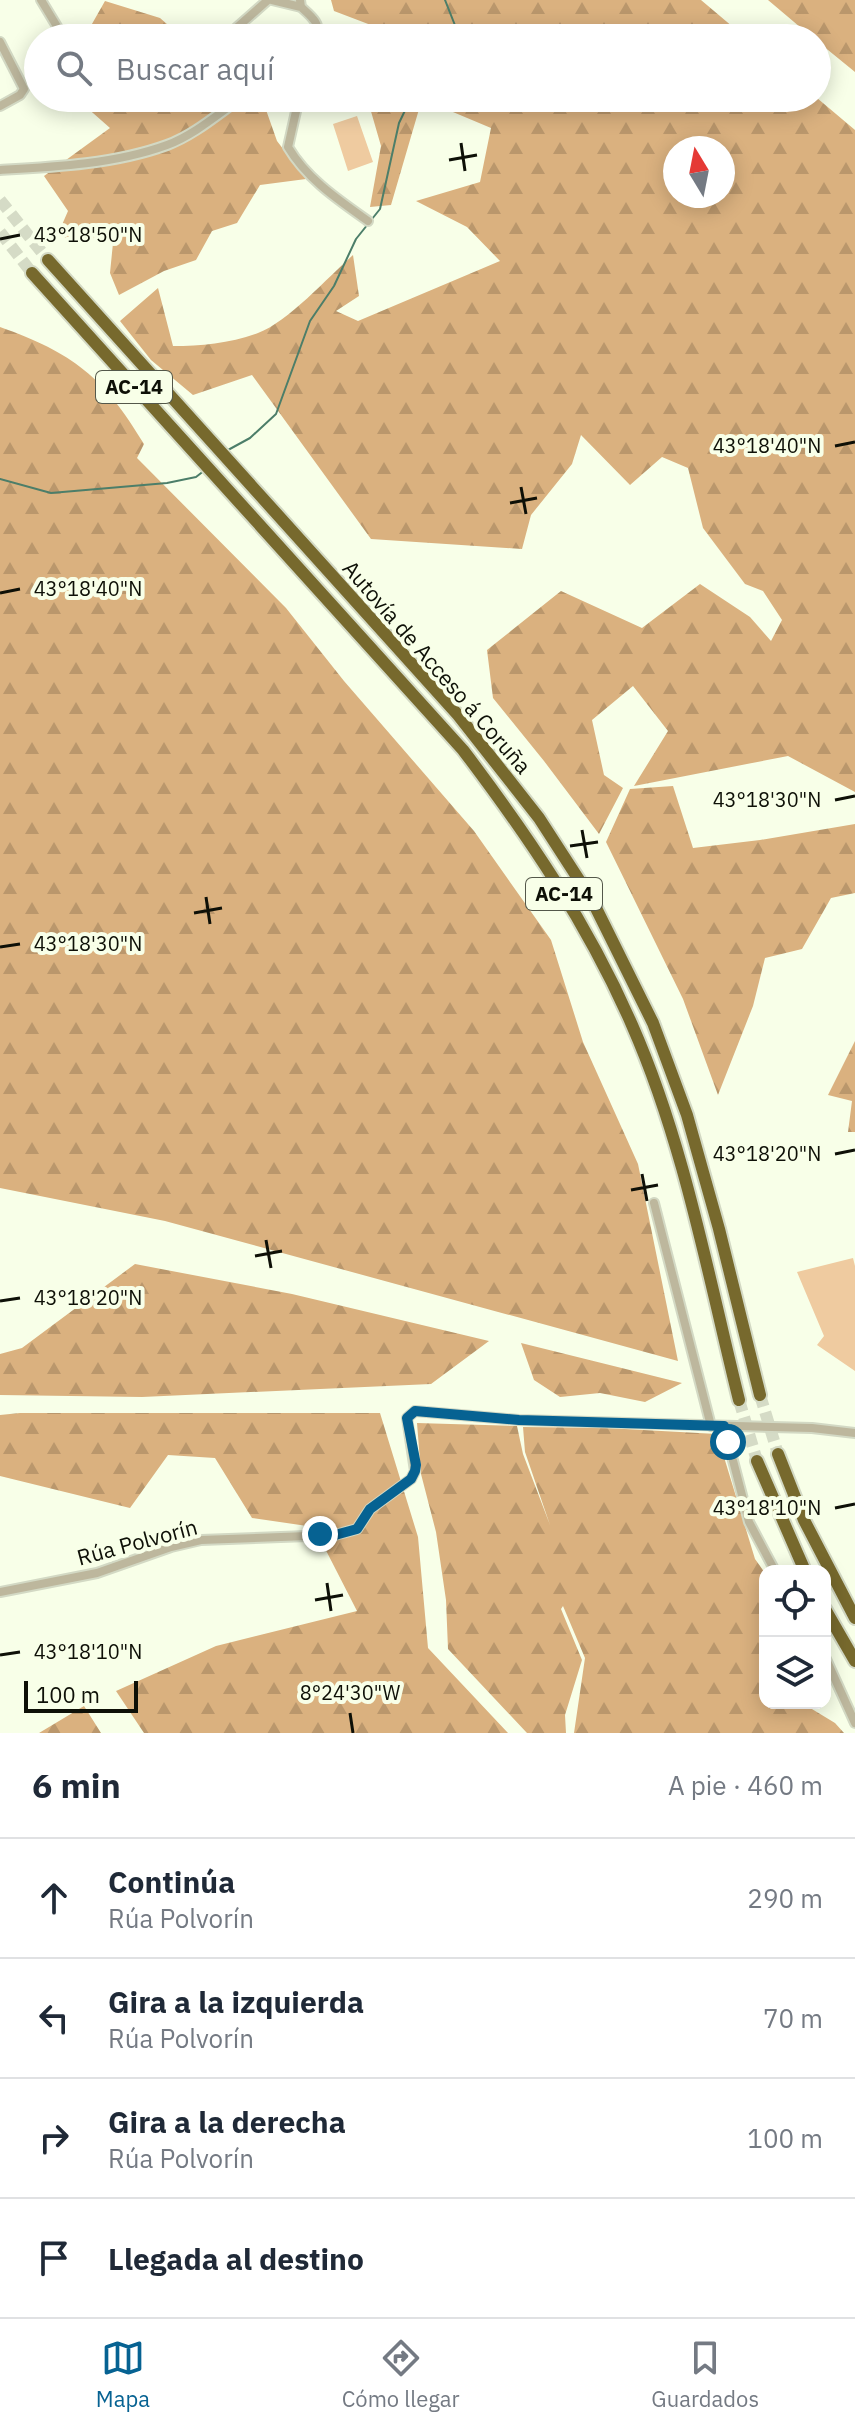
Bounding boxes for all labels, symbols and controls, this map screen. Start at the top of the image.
search box [24,24,831,112]
icon: search [52,46,96,90]
text: Buscar aquí [116,49,274,88]
north arrow [663,136,735,208]
text: 43°18'50"N [34,221,142,248]
road number: AC-14 [96,371,172,403]
text: 43°18'40"N [713,432,821,459]
street label: Autovía de Acceso á Coruña [337,554,538,780]
text: 43°18'40"N [34,575,142,602]
text: 43°18'30"N [713,786,821,813]
road number: AC-14 [526,878,602,910]
text: 43°18'30"N [34,930,142,957]
text: 43°18'20"N [713,1140,821,1167]
text: 43°18'20"N [34,1284,142,1311]
route start [710,1424,746,1460]
text: 43°18'10"N [713,1494,821,1521]
street label: Rúa Polvorín [73,1512,200,1572]
route end [302,1516,338,1552]
map controls [759,1565,831,1709]
button: locate [759,1565,831,1637]
button: layers [759,1637,831,1709]
text: 43°18'10"N [34,1638,142,1665]
scale bar [24,1677,138,1713]
text: 8°24'30"W [300,1679,401,1706]
text: 100 m [36,1680,100,1709]
text: 6 min [32,1763,121,1807]
text: A pie · 460 m [668,1768,823,1802]
text: Continúa [108,1862,235,1901]
icon: ahead [32,1876,76,1920]
text: 290 m [747,1881,823,1915]
text: Rúa Polvorín [108,1901,254,1935]
text: Gira a la izquierda [108,1982,364,2021]
icon: left [32,1996,76,2040]
text: 70 m [763,2001,823,2035]
text: Rúa Polvorín [108,2021,254,2055]
text: Gira a la derecha [108,2102,346,2141]
icon: right [32,2116,76,2160]
text: 100 m [747,2121,823,2155]
text: Rúa Polvorín [108,2141,254,2175]
icon: arrive [32,2236,76,2280]
text: Llegada al destino [108,2239,364,2278]
tab: Mapa [96,2336,150,2413]
tab: Cómo llegar [342,2336,460,2413]
tab: Guardados [651,2336,759,2413]

